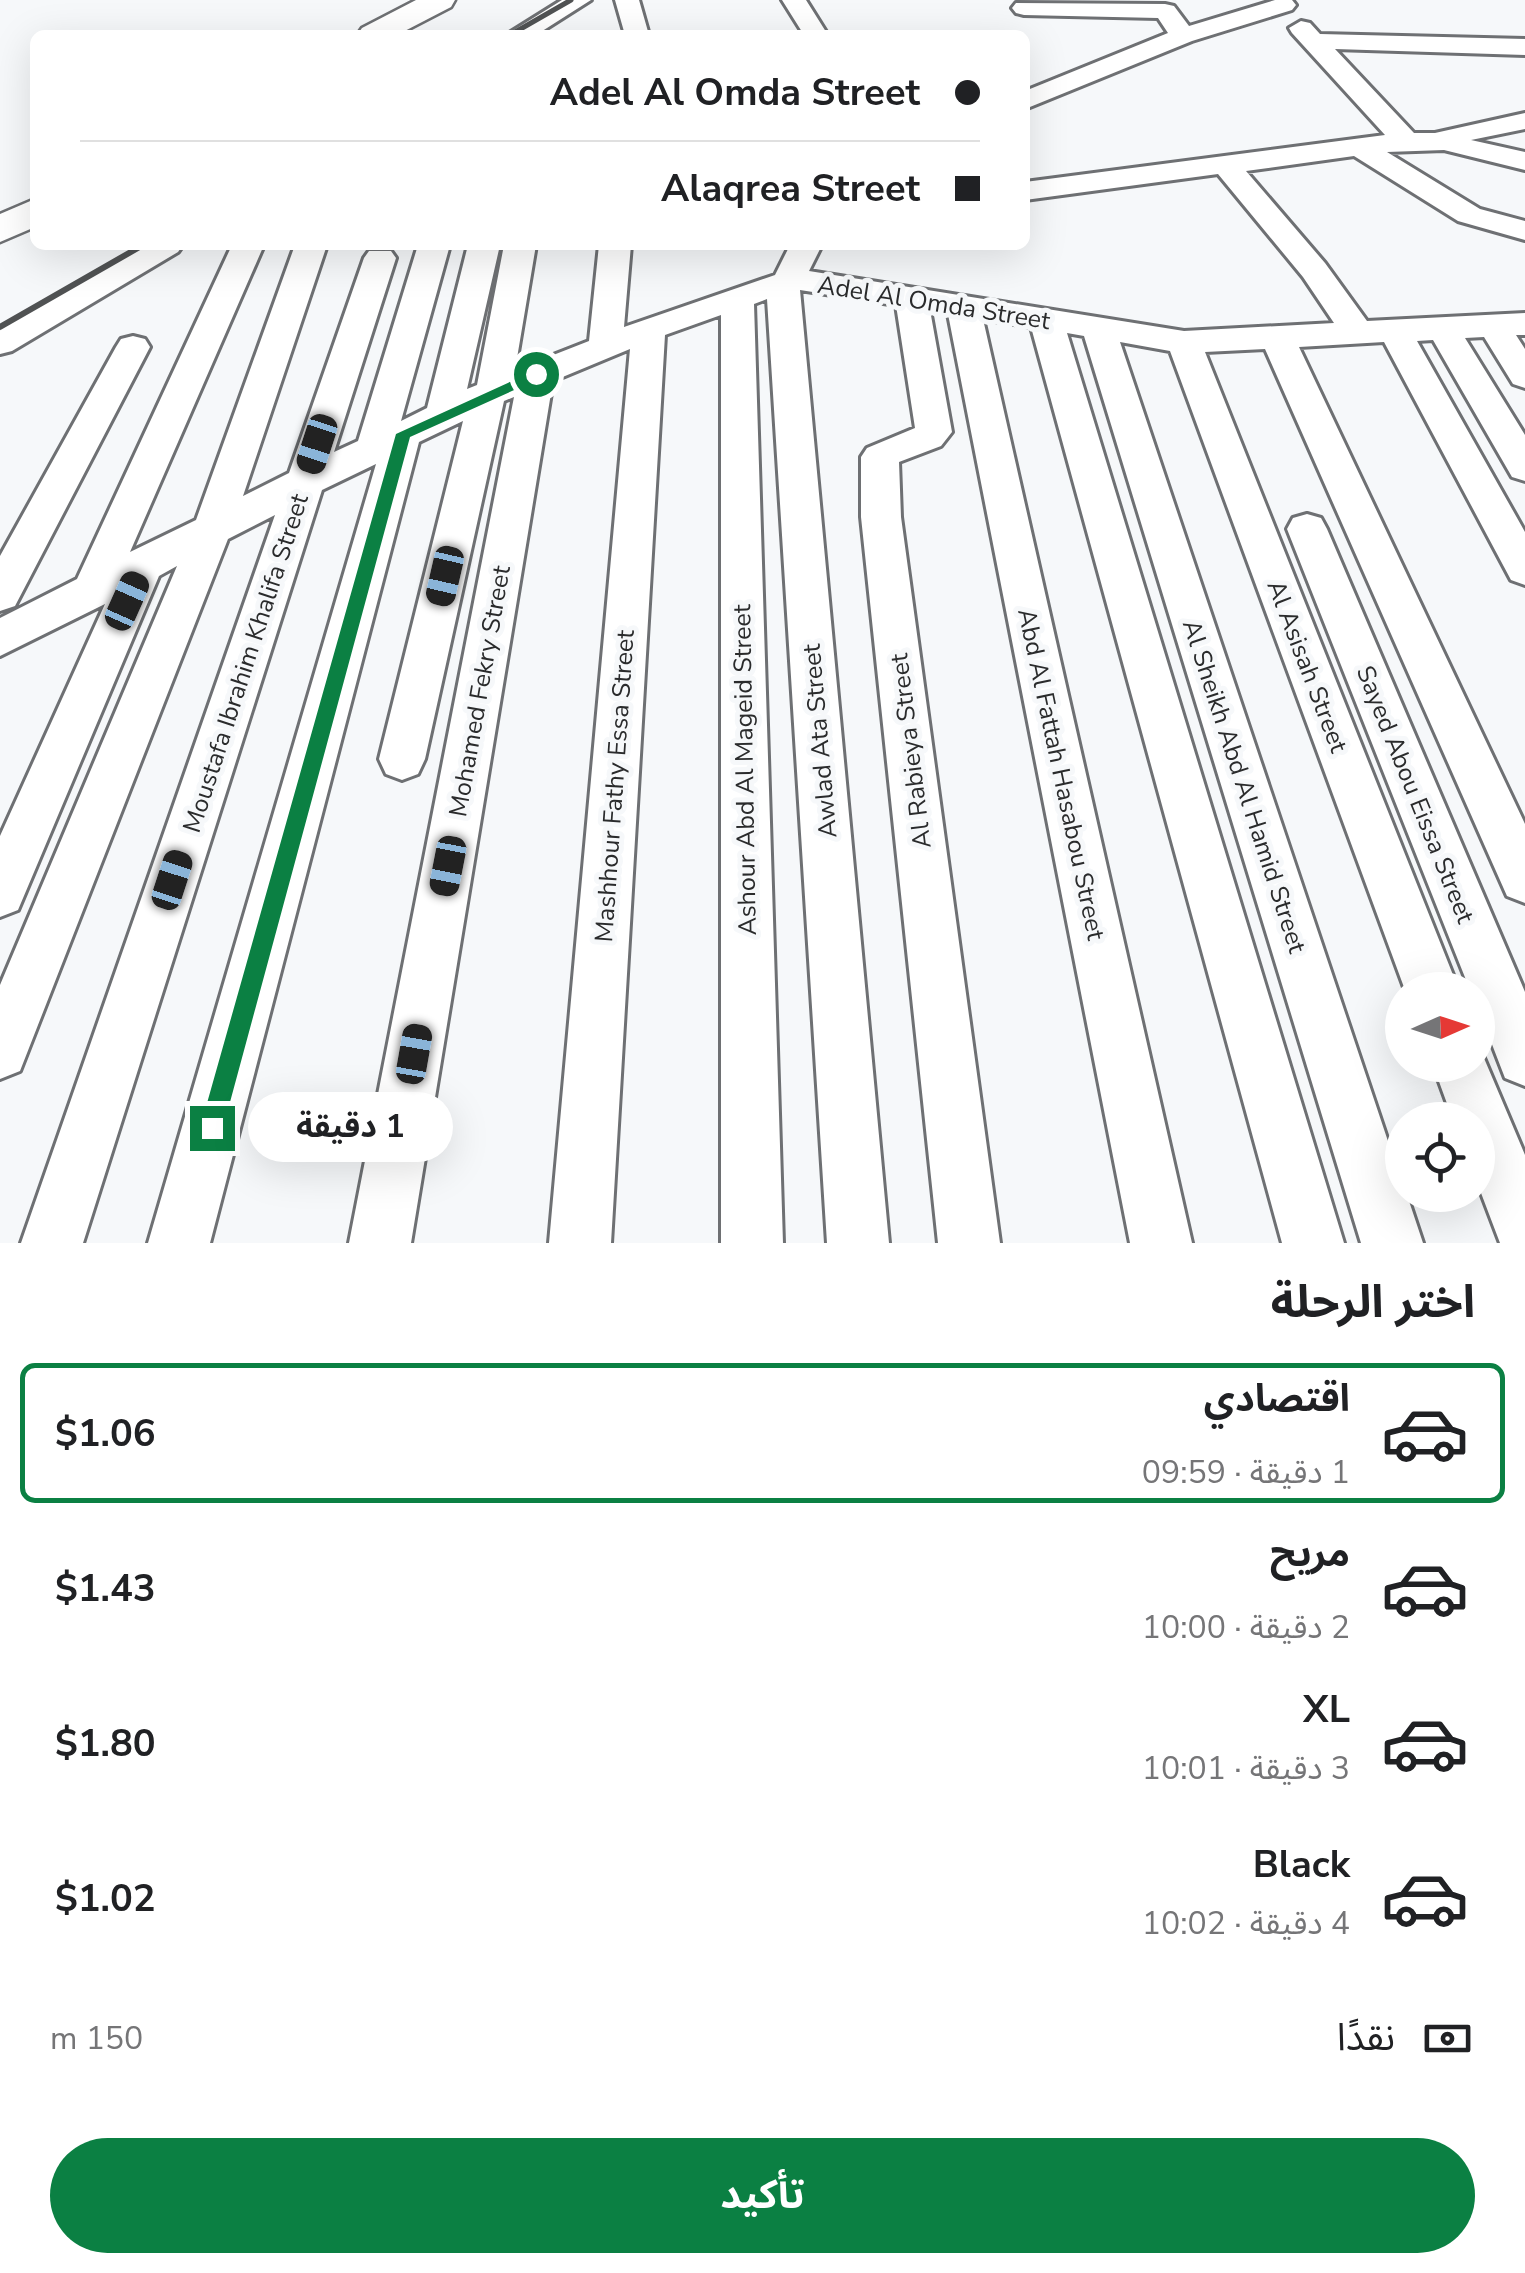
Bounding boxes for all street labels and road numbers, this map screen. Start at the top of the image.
street label: Adel Al Omda Street [815,268,1053,338]
street label: Moustafa Ibrahim Khalifa Street [175,489,317,837]
street label: Mohamed Fekry Street [441,563,519,820]
street label: Al Asisah Street [1259,575,1356,758]
street label: Ashour Abd Al Mageid Street [725,604,765,936]
street label: Abd Al Fattah Hasabou Street [1009,605,1113,943]
street label: Al Sheikh Abd Al Hamid Street [1174,615,1314,957]
street label: Mashhour Fathy Essa Street [587,628,643,943]
street label: Awlad Ata Street [795,642,845,839]
street label: Al Rabieya Street [882,651,940,850]
street label: Sayed Abou Eissa Street [1348,661,1482,928]

